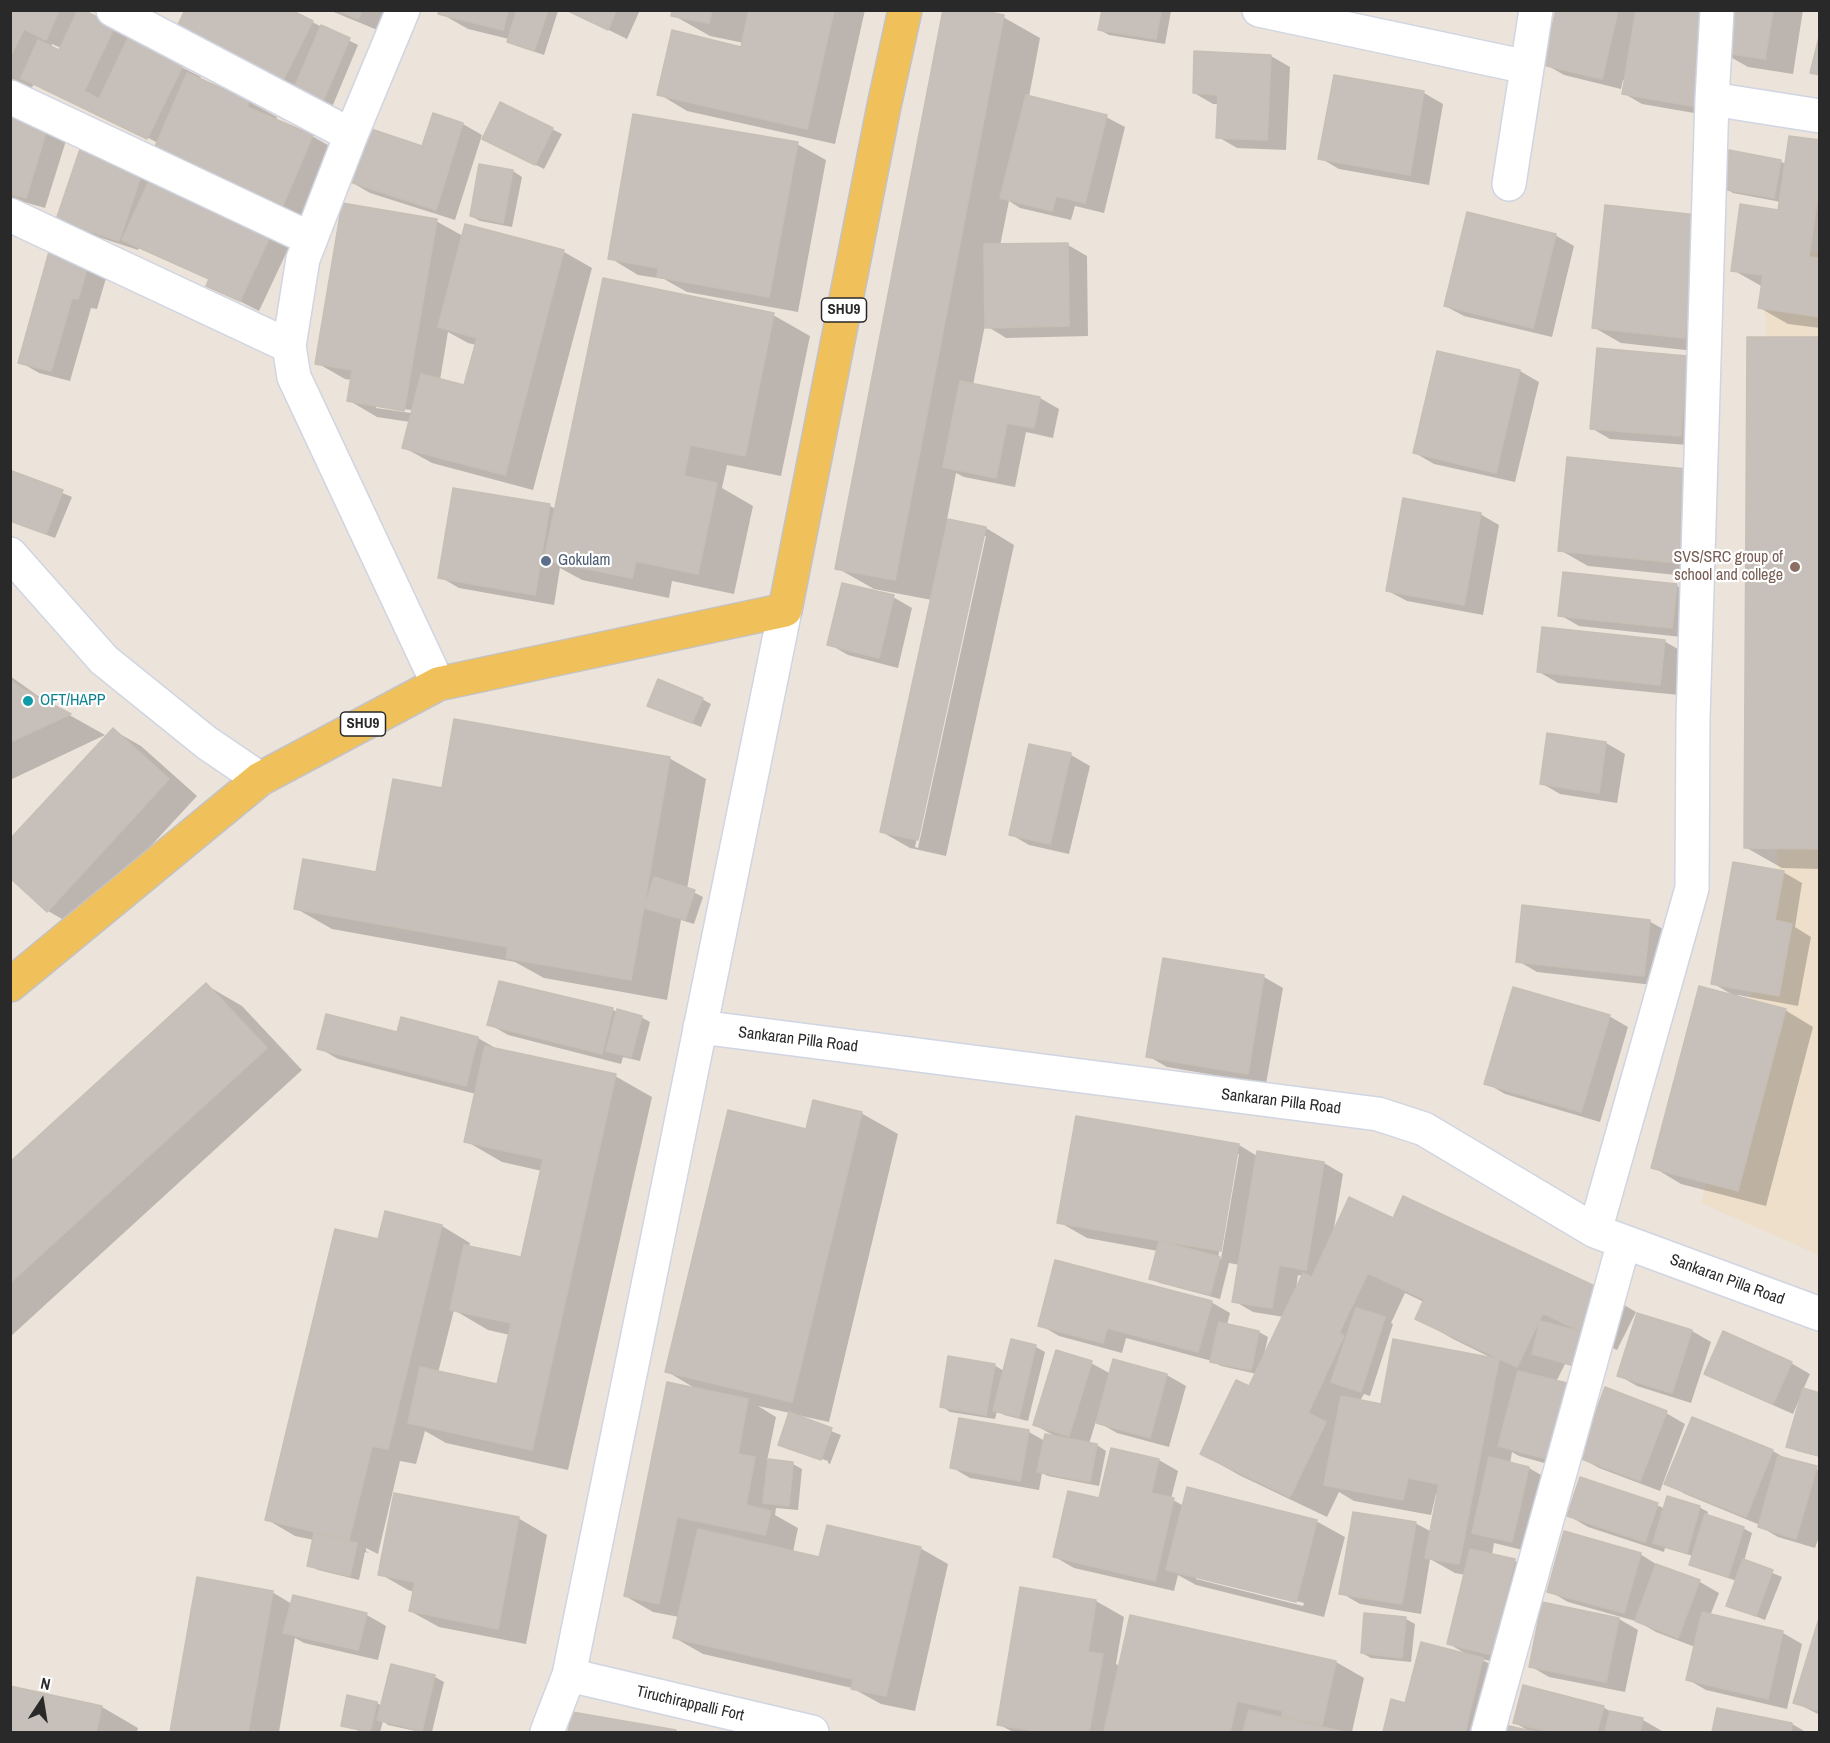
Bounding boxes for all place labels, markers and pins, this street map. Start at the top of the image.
place label: SVS/SRC group of school and college [1674,548,1783,586]
place label: Gokulam [558,551,610,571]
marker: Gokulam [539,554,553,568]
marker: SVS/SRC group of school and college [1788,560,1802,574]
place label: OFT/HAPP [40,691,106,711]
marker: OFT/HAPP [21,694,35,708]

